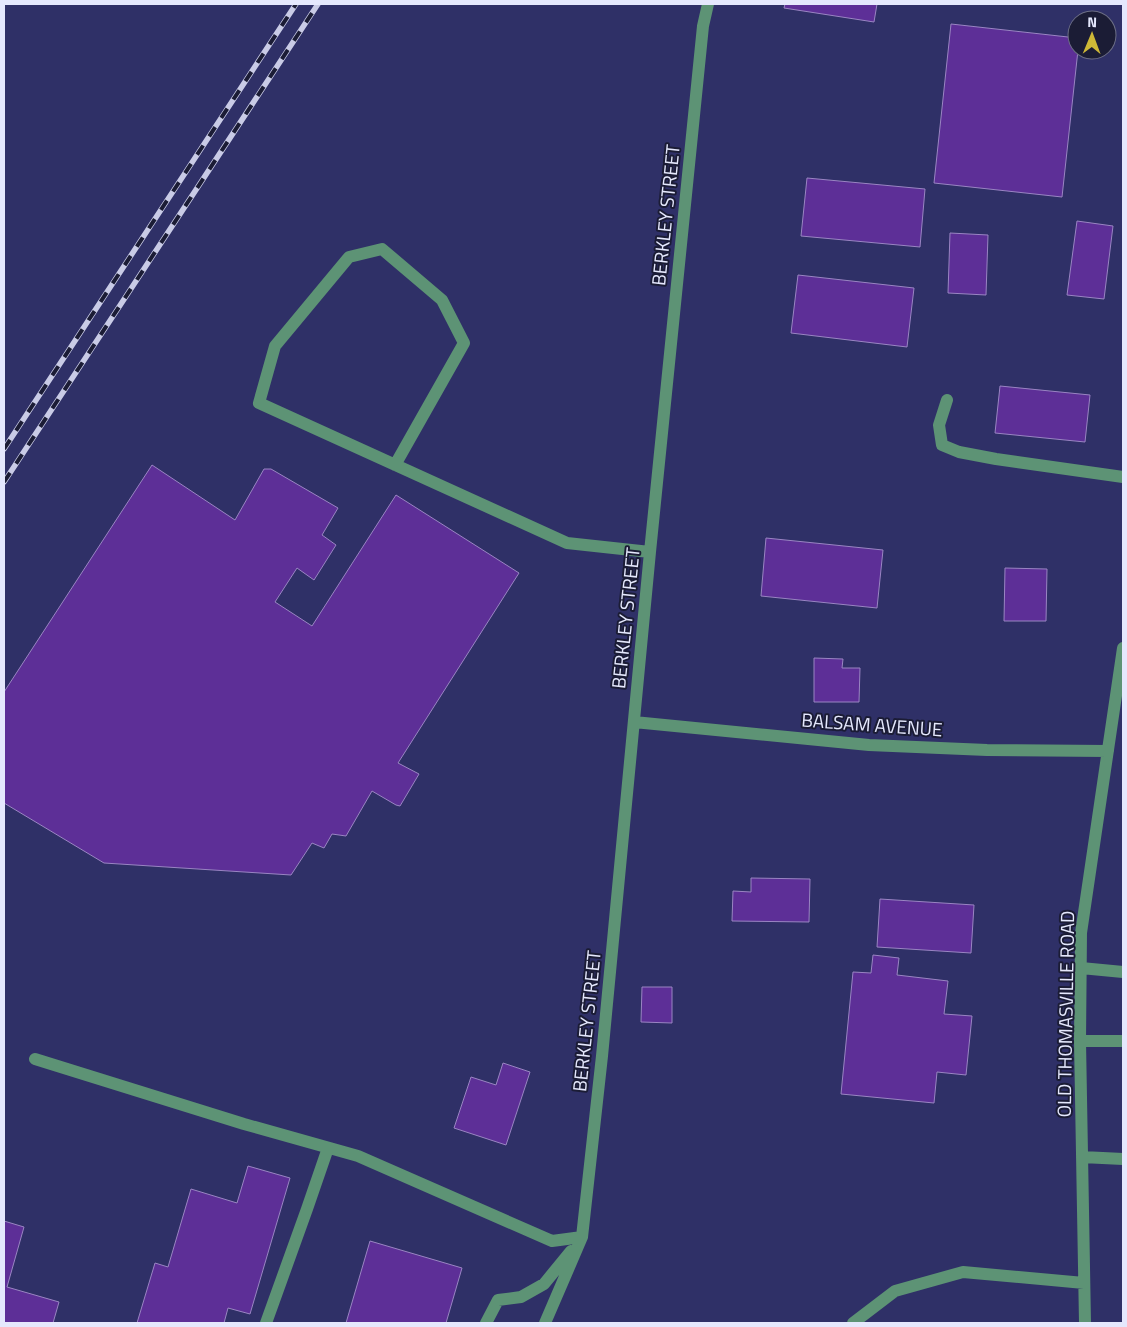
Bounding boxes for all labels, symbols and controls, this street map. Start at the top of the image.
north arrow [1067,10,1117,60]
text: N [1087,11,1097,32]
street label: BERKLEY STREET [643,143,687,287]
street label: BERKLEY STREET [603,546,647,690]
street label: BALSAM AVENUE [800,705,944,743]
street label: OLD THOMASVILLE ROAD [1049,910,1081,1118]
street label: BERKLEY STREET [564,949,608,1093]

